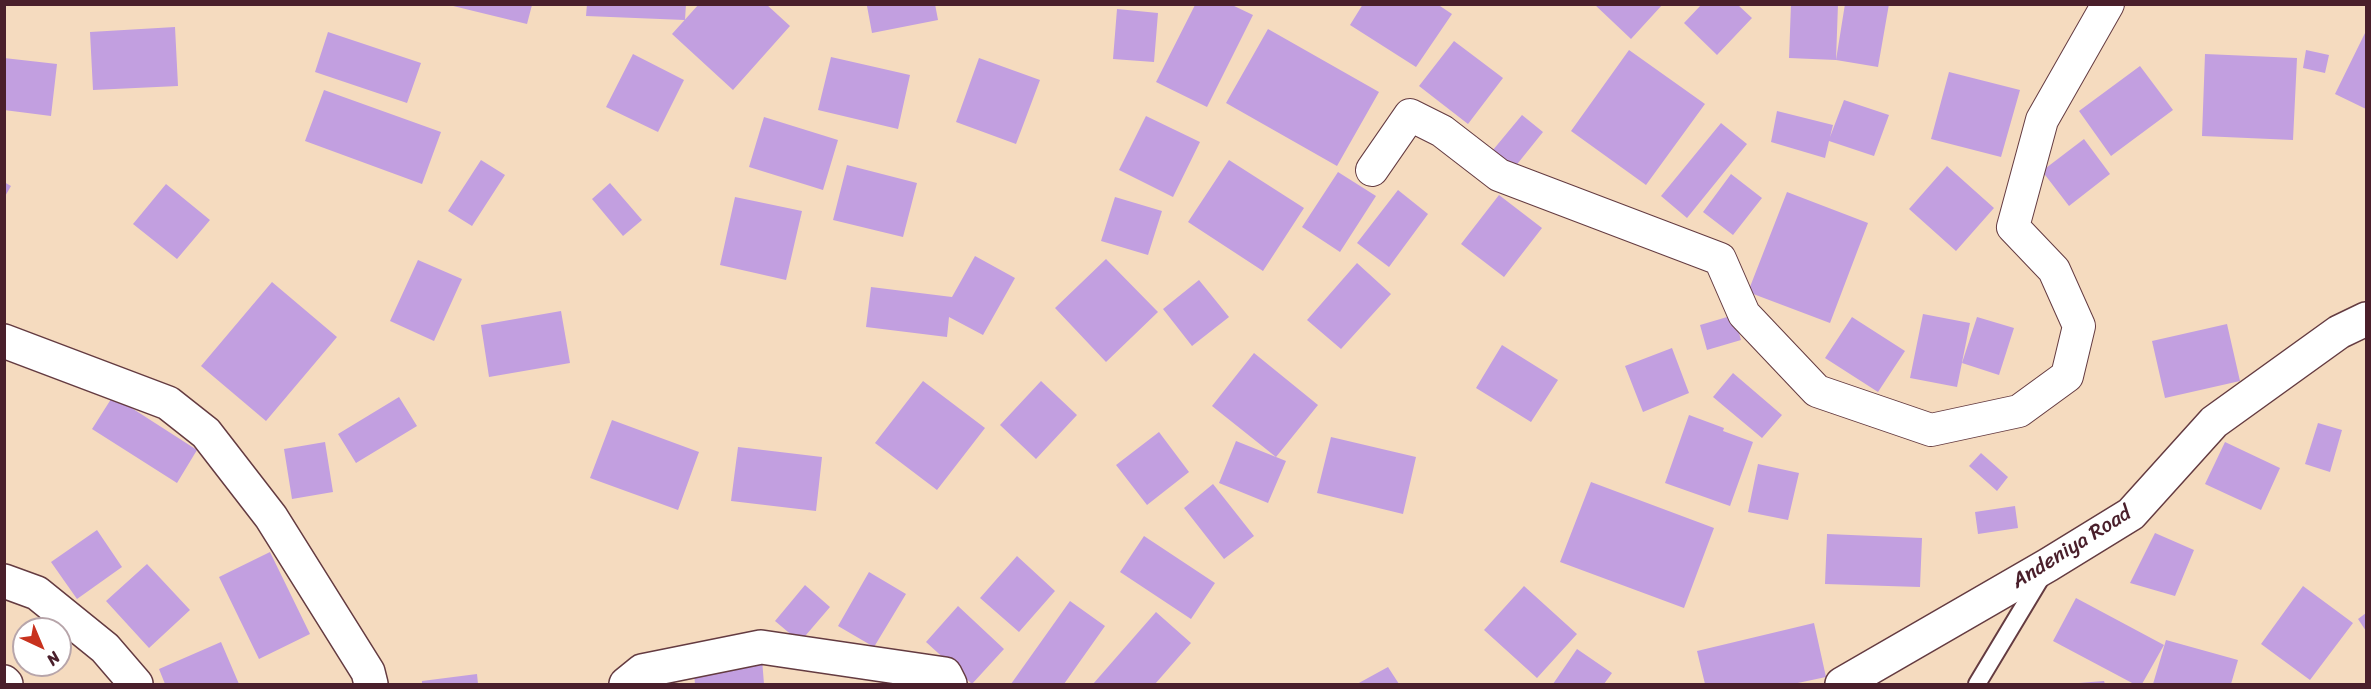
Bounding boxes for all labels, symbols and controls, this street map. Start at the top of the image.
street label: Andeniya Road [2008,501,2136,595]
north arrow [12,617,72,677]
text: N [39,645,68,673]

